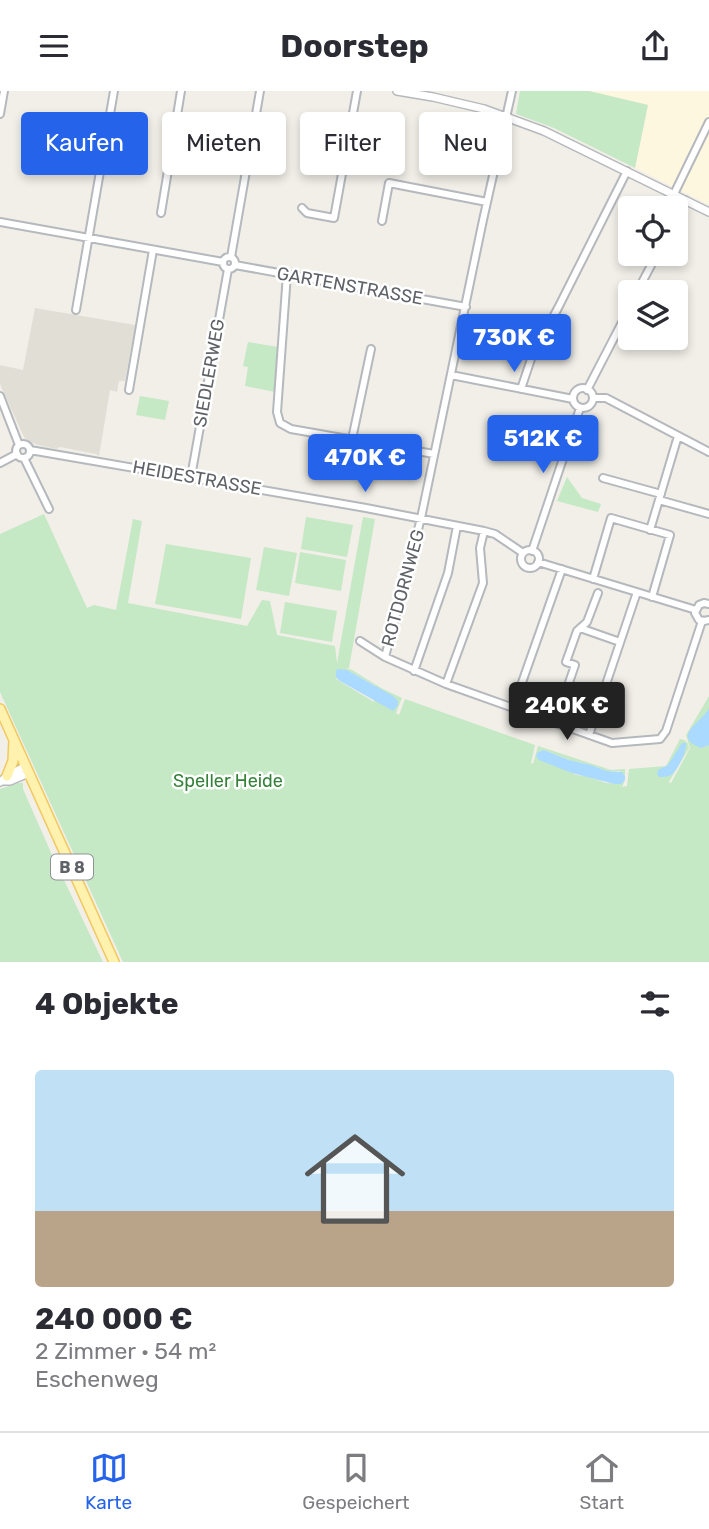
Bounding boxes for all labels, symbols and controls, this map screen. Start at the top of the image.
icon: menu [35,27,73,65]
text: Doorstep [280,27,429,65]
icon: share [636,27,674,65]
chip: Kaufen [21,112,148,175]
chip: Mieten [162,112,286,175]
chip: Filter [300,112,405,175]
chip: Neu [419,112,512,175]
map controls [618,196,688,350]
button: locate [618,196,688,266]
street label: GARTENSTRASSE [275,262,425,310]
button: layers [618,280,688,350]
pin: 730K € [457,315,571,374]
street label: SIEDLERWEG [189,317,229,429]
text: 730K € [473,323,555,351]
pin: 512K € [486,415,600,475]
text: 512K € [503,424,583,452]
pin: 470K € [308,435,422,494]
text: 470K € [324,443,406,471]
street label: HEIDESTRASSE [131,456,263,500]
street label: ROTDORNWEG [377,527,429,649]
pin: 240K € [510,683,624,742]
text: 240K € [525,691,609,719]
park label: Speller Heide [173,770,283,792]
road number: B 8 [51,855,93,880]
icon: filters [636,985,674,1023]
text: 4 Objekte [35,986,178,1022]
icon: home [292,1116,418,1242]
text: 240 000 € [35,1301,193,1337]
text: 2 Zimmer · 54 m² [35,1337,216,1365]
text: Eschenweg [35,1365,159,1393]
tab: Karte [85,1449,132,1514]
tab: Gespeichert [302,1449,409,1514]
tab: Start [580,1449,624,1514]

